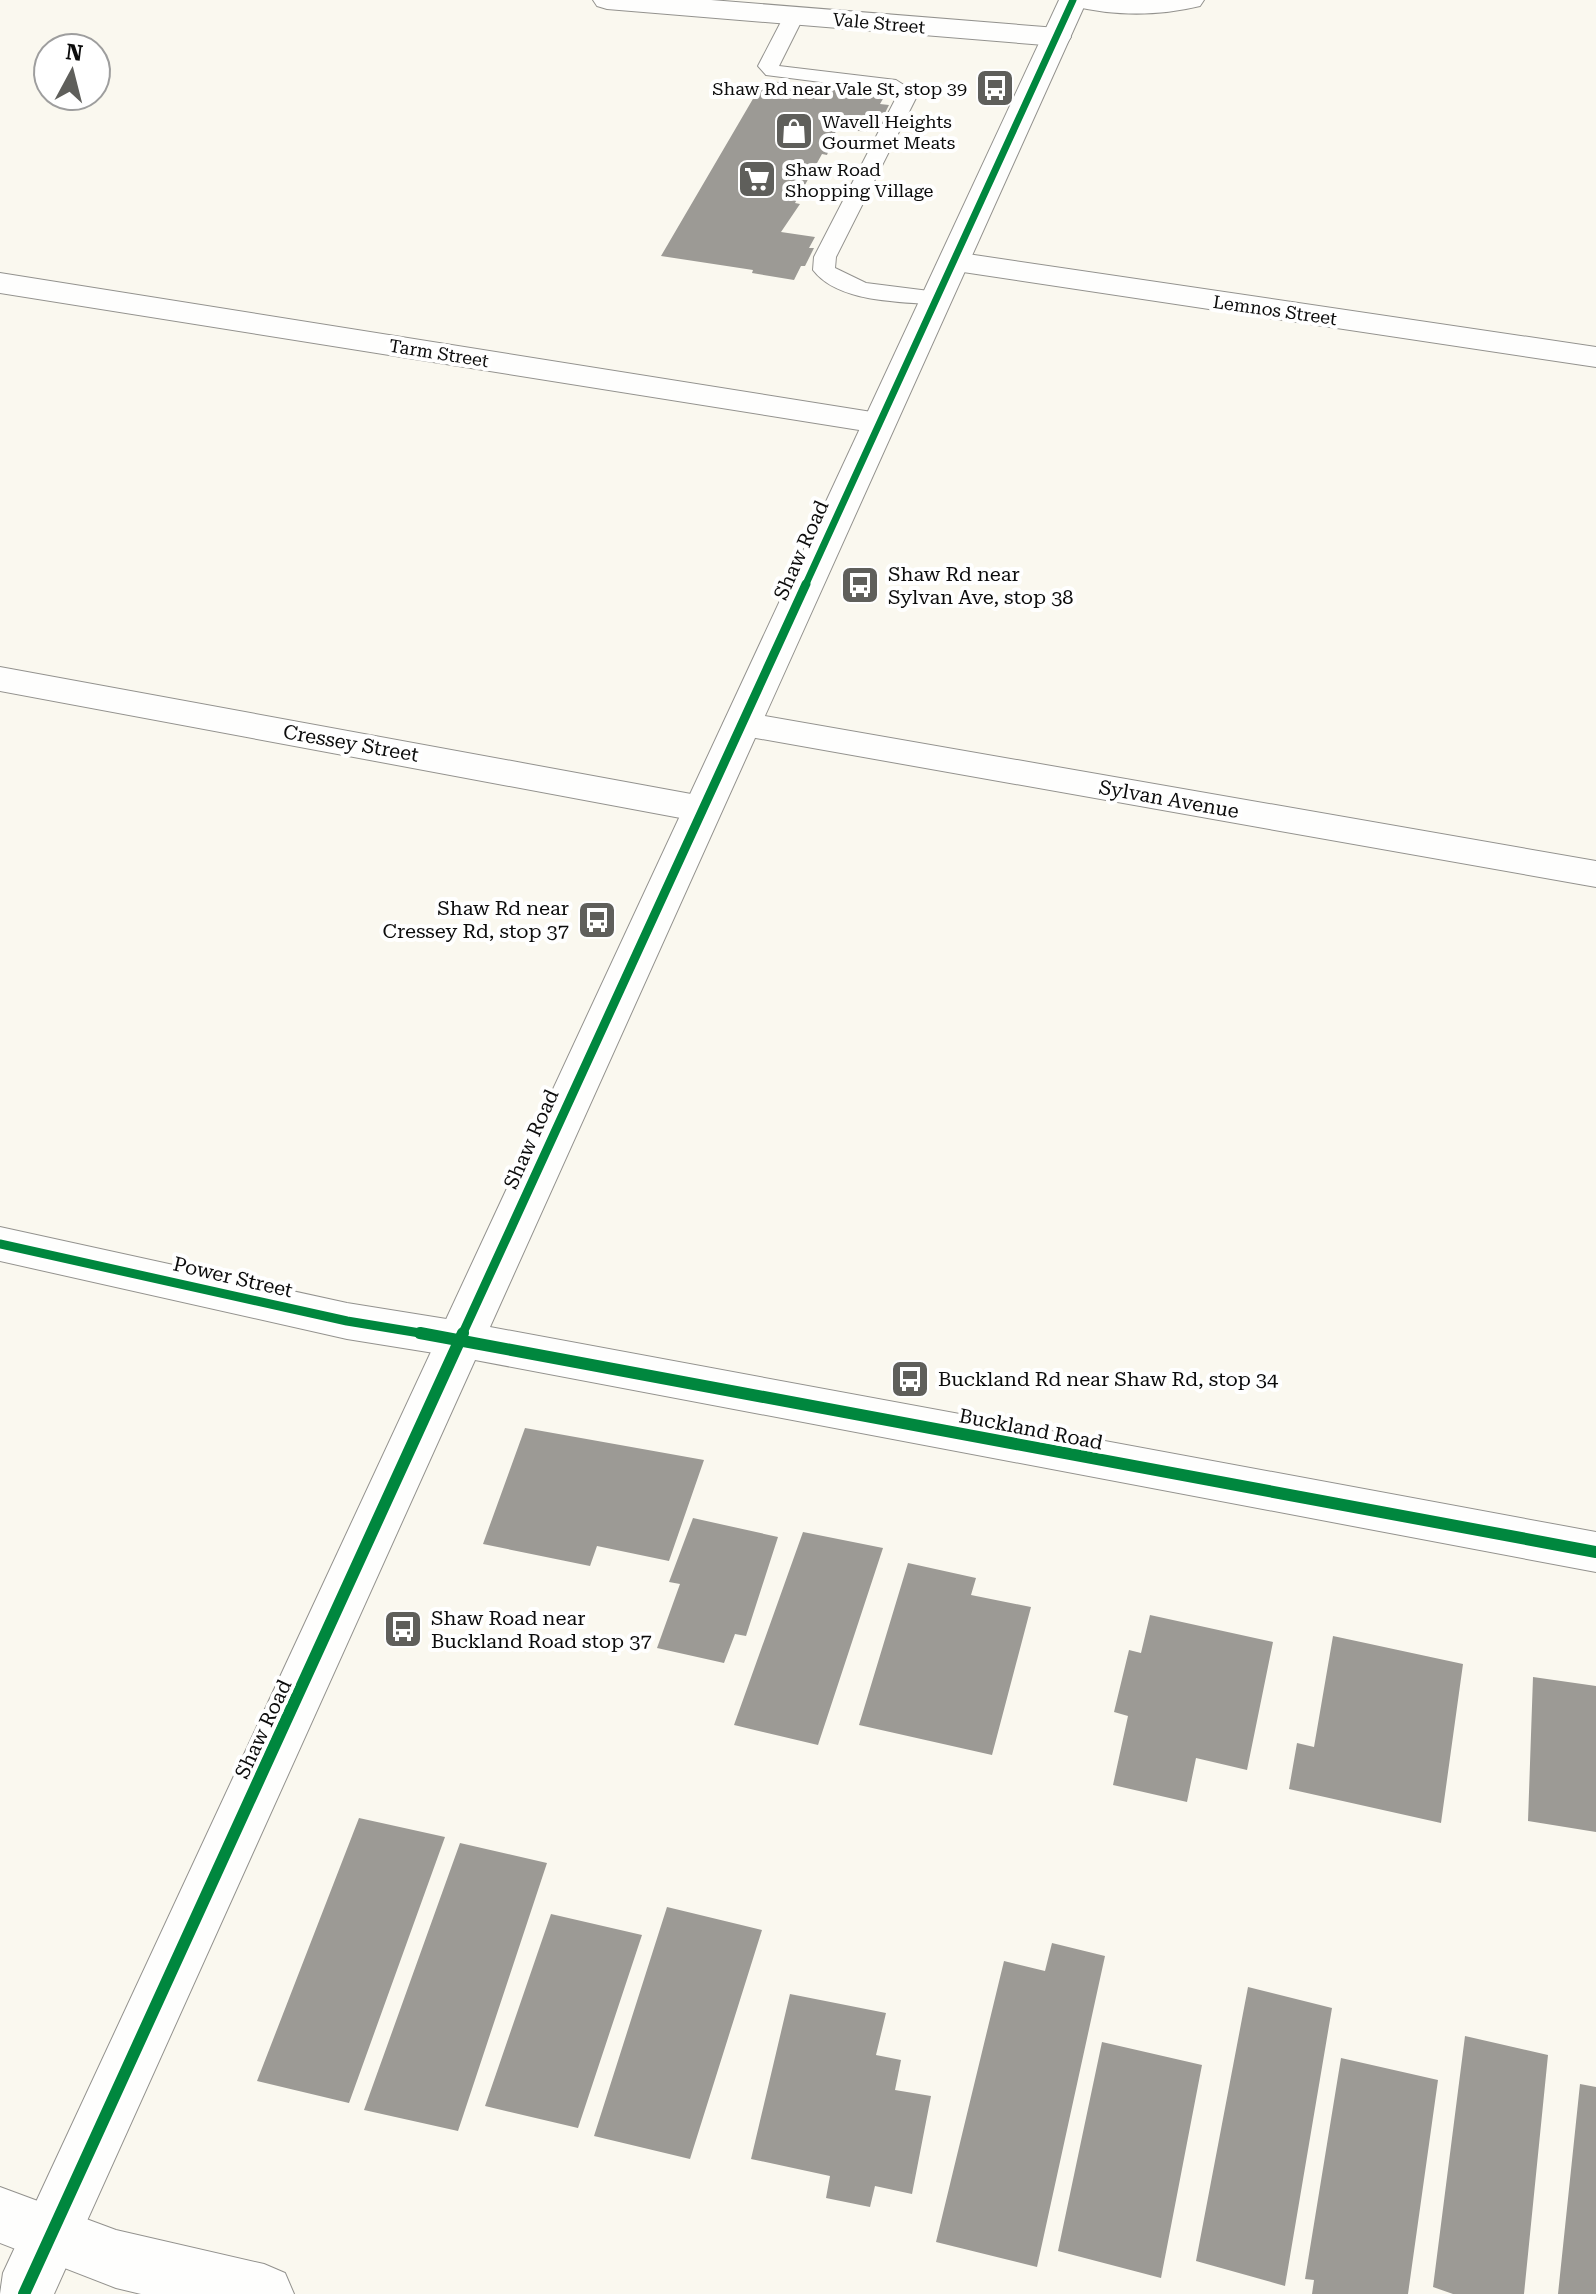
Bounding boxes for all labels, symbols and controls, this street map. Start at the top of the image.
street label: Vale Street [832,8,926,38]
north arrow [32,32,112,112]
text: N [64,39,84,66]
bus stop icon: Shaw Rd near Vale St, stop 39 [974,67,1016,109]
place label: Shaw Rd near Vale St, stop 39 [712,78,967,99]
shop icon: Wavell Heights Gourmet Meats [773,110,815,152]
place label: Wavell Heights Gourmet Meats [822,111,955,153]
supermarket icon: Shaw Road Shopping Village [736,158,778,200]
place label: Shaw Road Shopping Village [785,159,934,201]
street label: Lemnos Street [1212,291,1339,329]
street label: Tarm Street [388,335,491,371]
street label: Shaw Road [768,496,834,604]
place label: Shaw Rd near Sylvan Ave, stop 38 [888,562,1074,609]
bus stop icon: Shaw Rd near Sylvan Ave, stop 38 [839,564,881,606]
street label: Cressey Street [281,719,421,767]
street label: Sylvan Avenue [1097,775,1241,823]
place label: Shaw Rd near Cressey Rd, stop 37 [383,896,569,943]
bus stop icon: Shaw Rd near Cressey Rd, stop 37 [576,899,618,941]
street label: Shaw Road [498,1085,564,1193]
street label: Power Street [171,1252,296,1303]
bus stop icon: Buckland Rd near Shaw Rd, stop 34 [889,1358,931,1400]
place label: Buckland Rd near Shaw Rd, stop 34 [938,1367,1279,1391]
street label: Buckland Road [957,1403,1105,1455]
place label: Shaw Road near Buckland Road stop 37 [431,1606,652,1653]
bus stop icon: Shaw Road near Buckland Road stop 37 [382,1608,424,1650]
street label: Shaw Road [230,1675,296,1782]

